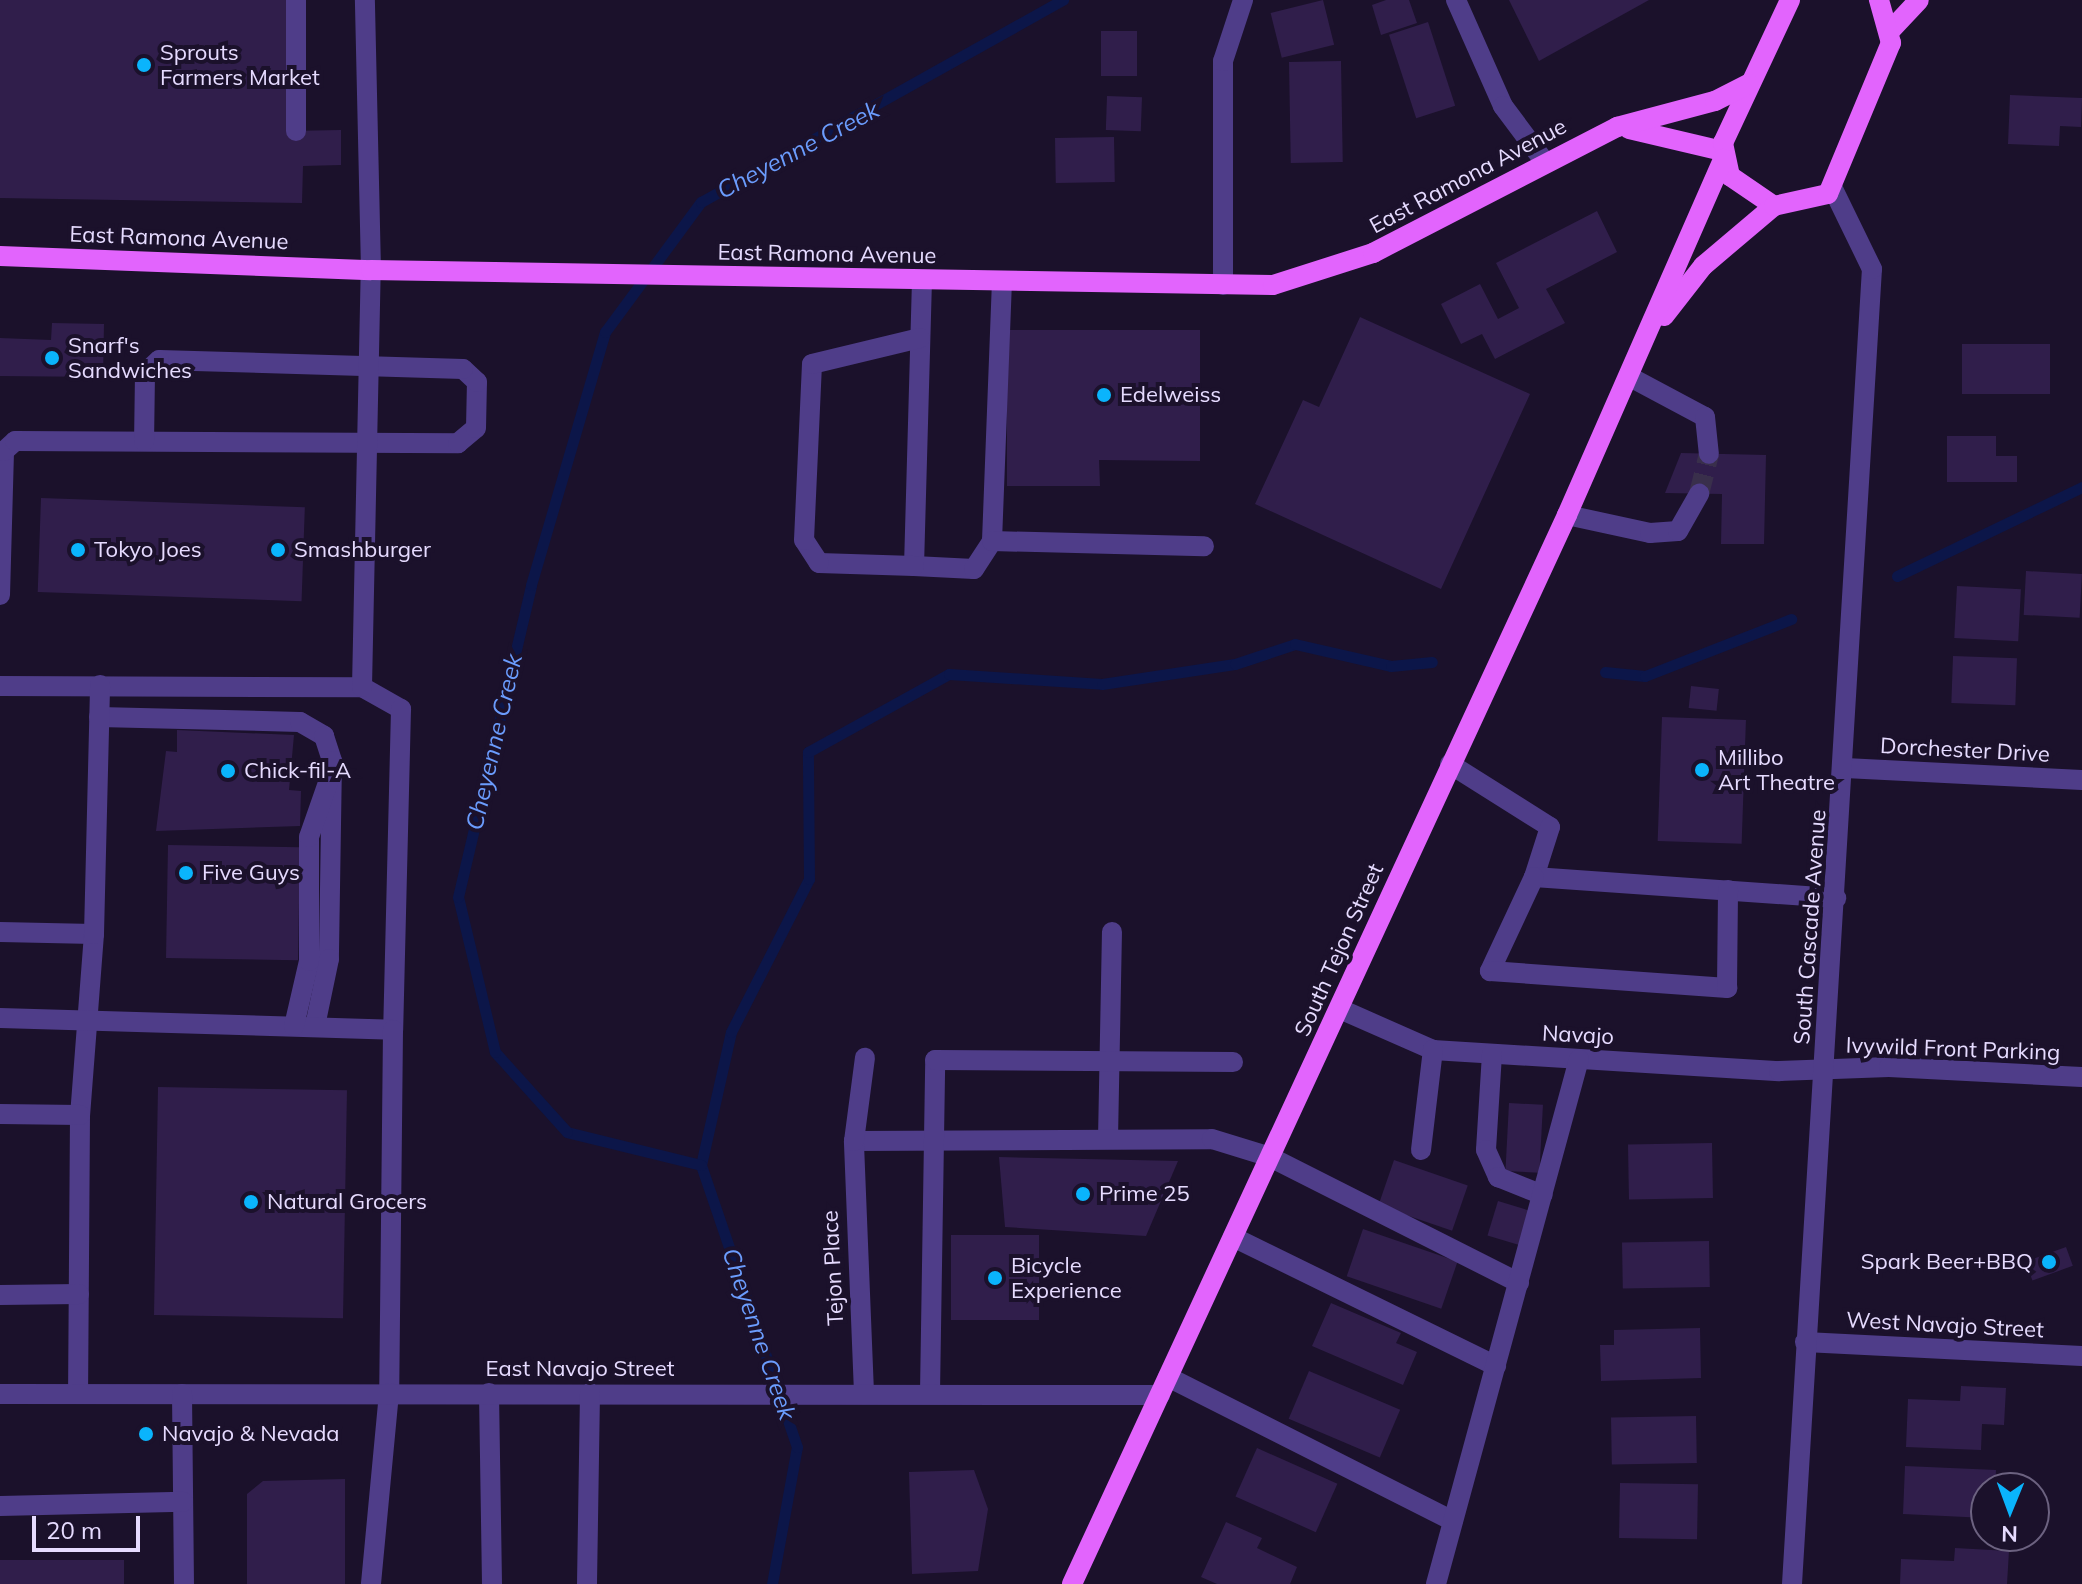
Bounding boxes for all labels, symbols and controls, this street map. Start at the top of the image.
place label: Sprouts Farmers Market [160,39,320,90]
marker: Sprouts Farmers Market [135,56,153,74]
water label: Cheyenne Creek [712,95,884,205]
street label: East Ramona Avenue [1365,113,1571,239]
street label: East Ramona Avenue [69,221,289,255]
street label: East Ramona Avenue [717,239,937,269]
place label: Snarf's Sandwiches [68,332,192,384]
marker: Snarf's Sandwiches [43,349,61,367]
place label: Edelweiss [1120,382,1221,408]
marker: Edelweiss [1095,386,1113,404]
place label: Tokyo Joes [94,537,202,563]
place label: Smashburger [294,537,431,563]
marker: Tokyo Joes [69,541,87,559]
marker: Smashburger [269,541,287,559]
water label: Cheyenne Creek [460,651,528,833]
street label: Dorchester Drive [1880,732,2050,768]
place label: Millibo Art Theatre [1718,744,1835,796]
place label: Chick-fil-A [244,758,351,784]
marker: Millibo Art Theatre [1693,761,1711,779]
marker: Chick-fil-A [219,762,237,780]
street label: South Cascade Avenue [1789,809,1831,1045]
place label: Five Guys [202,860,300,886]
street label: South Tejon Street [1289,860,1389,1040]
marker: Five Guys [177,864,195,882]
street label: Navajo [1541,1020,1615,1050]
street label: Ivywild Front Parking [1845,1032,2061,1066]
place label: Prime 25 [1099,1181,1190,1207]
marker: Prime 25 [1074,1185,1092,1203]
place label: Natural Grocers [267,1189,427,1215]
marker: Natural Grocers [242,1193,260,1211]
street label: Tejon Place [817,1210,849,1326]
water label: Cheyenne Creek [716,1244,802,1424]
place label: Spark Beer+BBQ [1861,1249,2033,1275]
place label: Bicycle Experience [1011,1252,1122,1304]
marker: Spark Beer+BBQ [2040,1253,2058,1271]
marker: Bicycle Experience [986,1269,1004,1287]
street label: West Navajo Street [1845,1307,2045,1343]
street label: East Navajo Street [486,1356,674,1382]
place label: Navajo & Nevada [162,1421,340,1447]
marker: Navajo & Nevada [137,1425,155,1443]
north arrow [1970,1472,2050,1552]
scale bar [36,1500,144,1550]
text: 20 m [46,1515,102,1545]
text: N [2001,1520,2018,1548]

